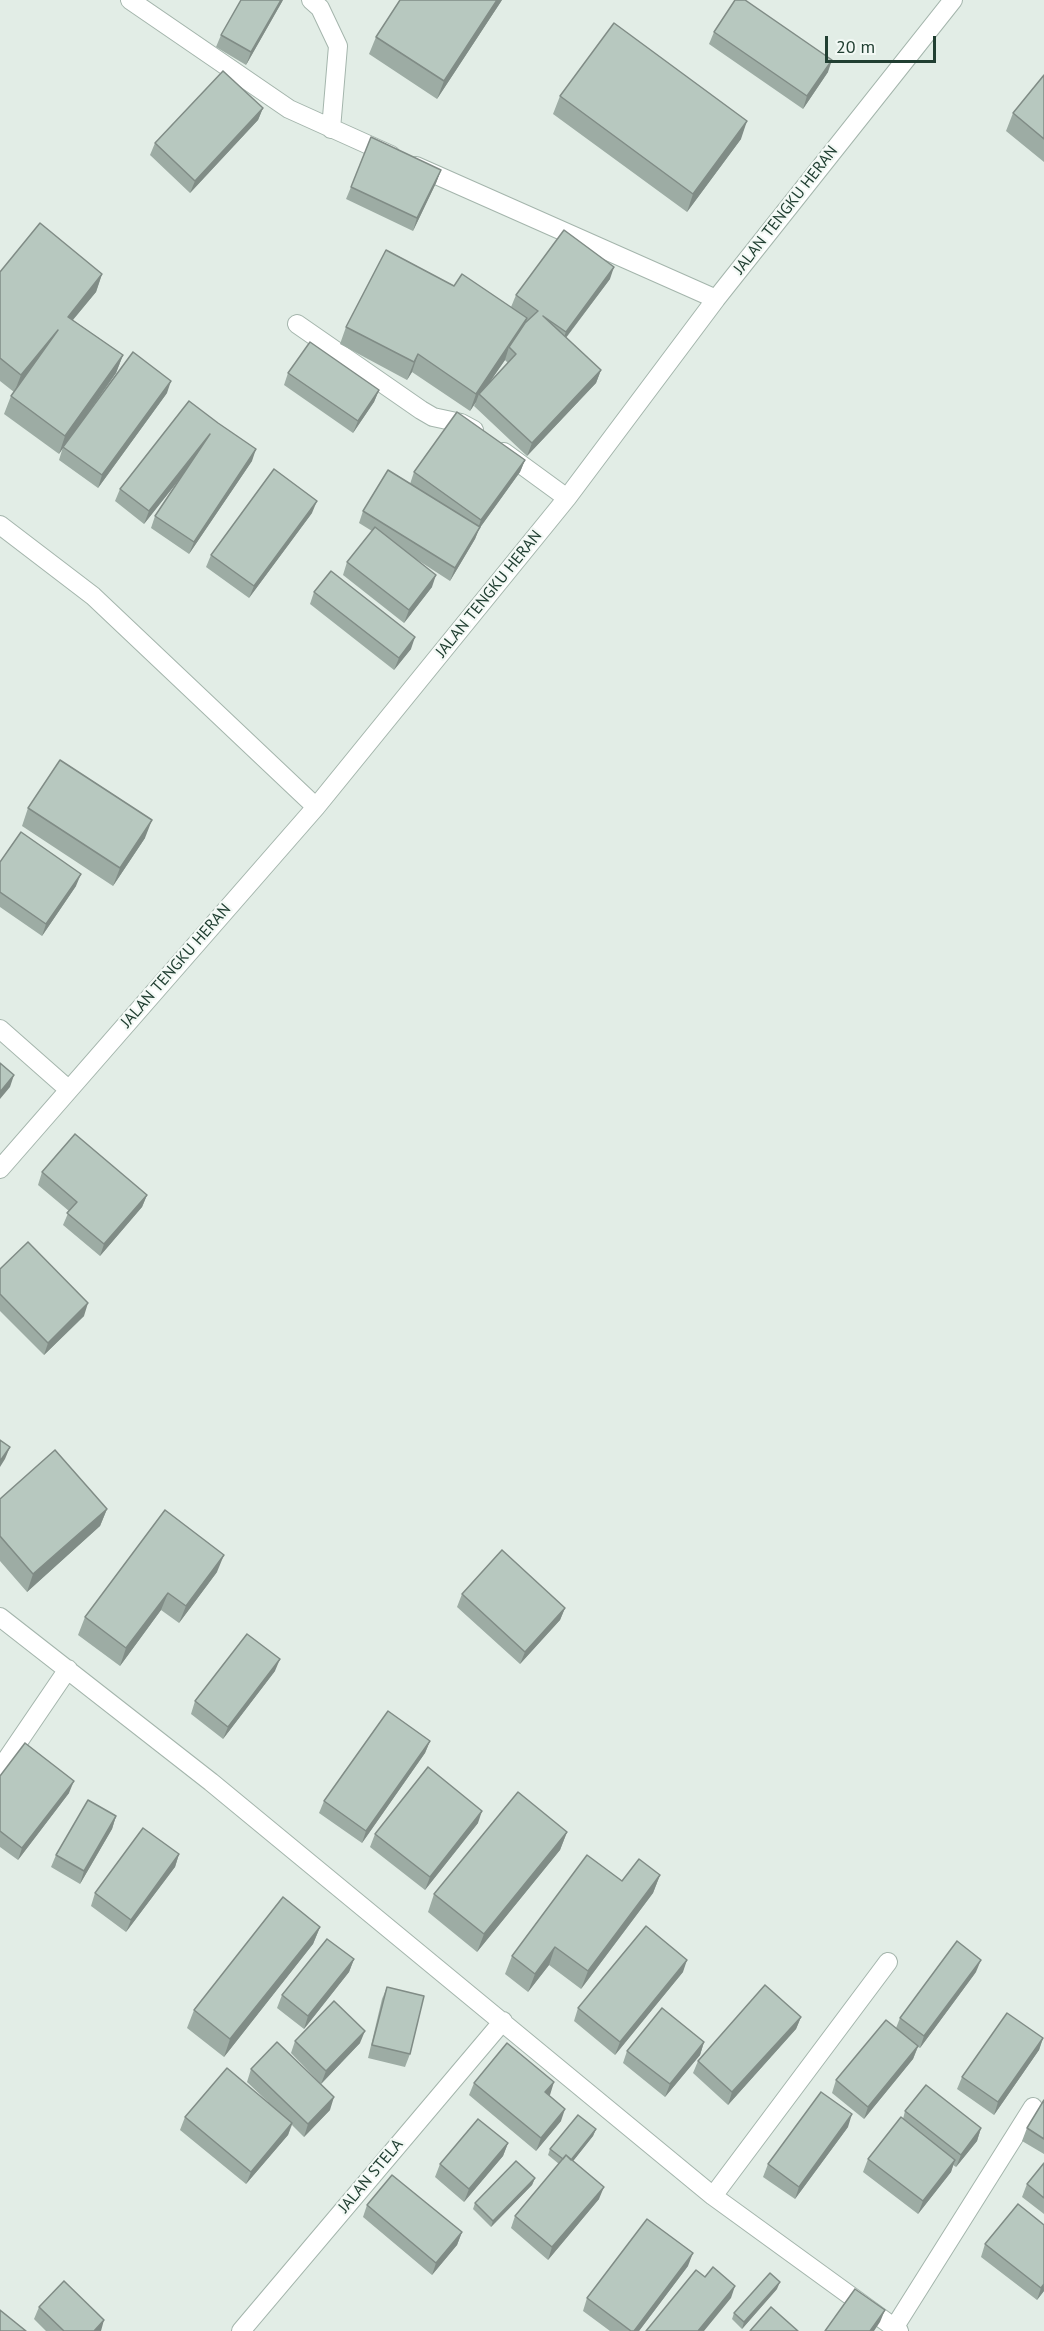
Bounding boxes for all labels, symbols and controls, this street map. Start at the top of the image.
scale bar [828,24,939,62]
text: 20 m [836,35,875,58]
street label: JALAN TENGKU HERAN [730,142,842,278]
street label: JALAN TENGKU HERAN [432,527,546,661]
street label: JALAN TENGKU HERAN [117,900,235,1032]
street label: JALAN STELA [335,2135,407,2217]

